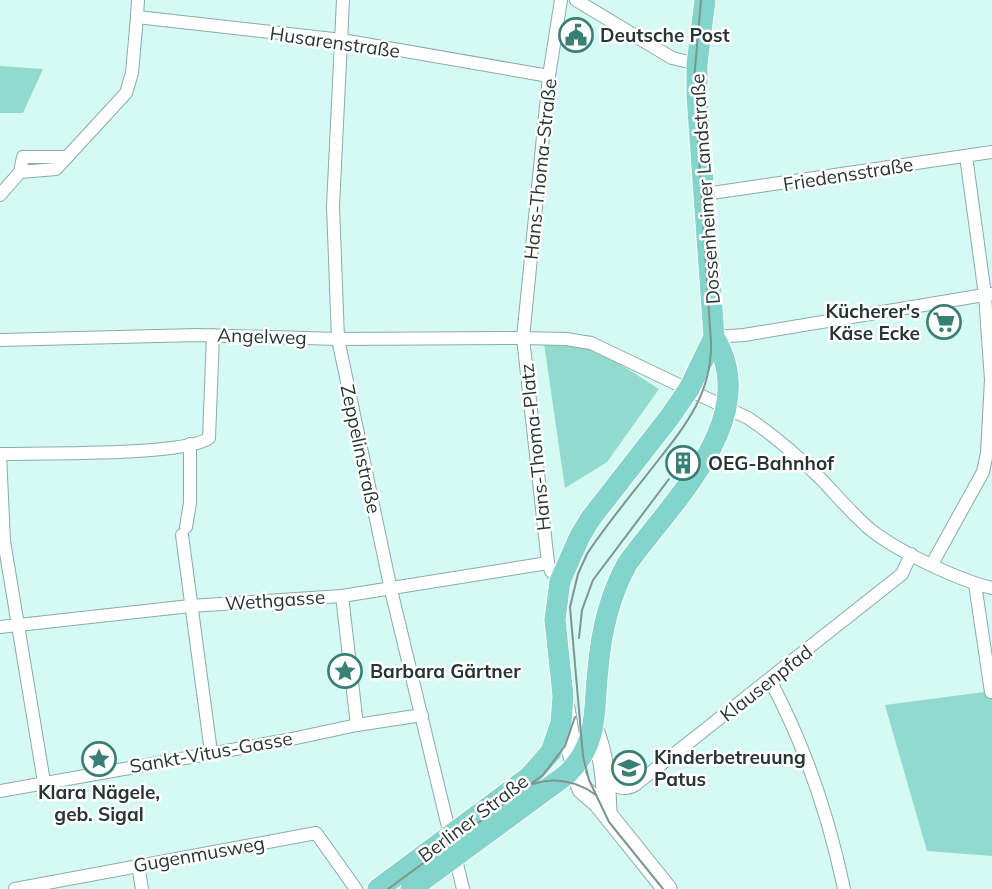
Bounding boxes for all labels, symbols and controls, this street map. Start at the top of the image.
public building icon: Deutsche Post [557,16,595,54]
street label: Husarenstraße [268,21,402,63]
place label: Deutsche Post [600,23,730,47]
street label: Dossenheimer Landstraße [685,73,725,305]
street label: Hans-Thoma-Straße [519,77,561,261]
street label: Friedensstraße [781,152,915,196]
place label: Kücherer's Käse Ecke [825,299,920,345]
supermarket icon: Kücherer's Käse Ecke [925,303,963,341]
street label: Angelweg [217,322,307,350]
street label: Hans-Thoma-Platz [514,362,556,532]
street label: Zeppelinstraße [336,382,386,516]
building icon: OEG-Bahnhof [664,444,702,482]
place label: OEG-Bahnhof [708,451,835,475]
street label: Wethgasse [224,585,326,615]
street label: Klausenpfad [715,640,817,726]
place icon: Barbara Gärtner [326,652,364,690]
place label: Barbara Gärtner [370,659,521,683]
street label: Sankt-Vitus-Gasse [128,726,294,778]
place icon: Klara Nägele, geb. Sigal [80,740,118,778]
place label: Kinderbetreuung Patus [654,745,806,791]
school or university icon: Kinderbetreuung Patus [610,749,648,787]
street label: Berliner Straße [413,769,533,867]
place label: Klara Nägele, geb. Sigal [38,780,160,826]
street label: Gugenmusweg [132,831,266,877]

